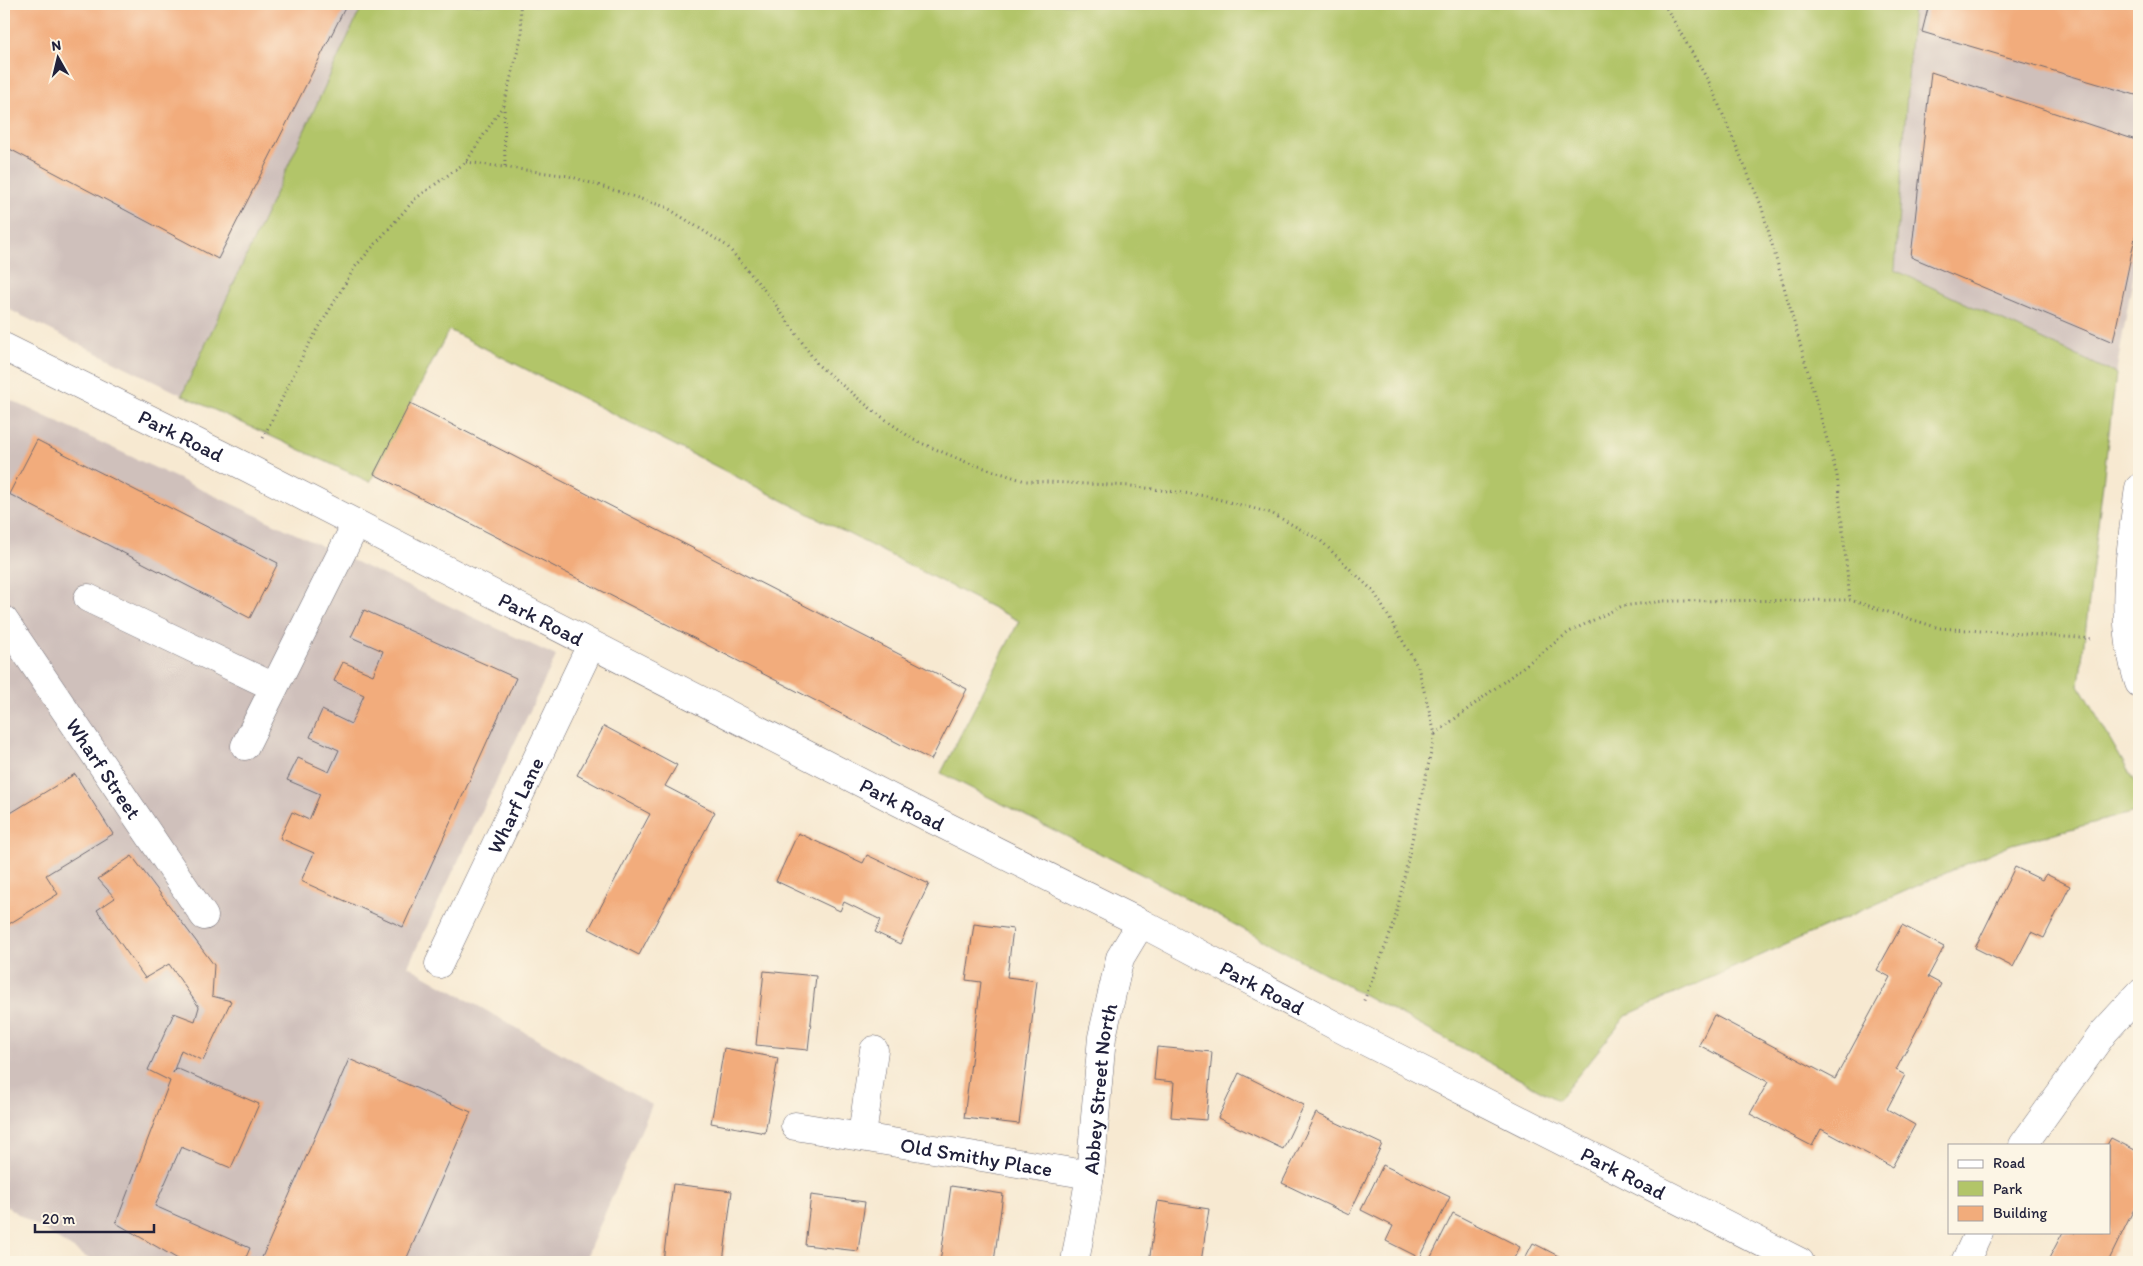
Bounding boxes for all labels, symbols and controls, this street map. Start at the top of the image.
north arrow [32,32,82,82]
text: N [50,37,62,55]
street label: Park Road [135,403,229,467]
street label: Park Road [495,586,588,651]
street label: Wharf Street [61,713,147,824]
street label: Wharf Lane [481,753,548,857]
street label: Park Road [856,772,950,836]
street label: Park Road [1216,955,1310,1020]
street label: Abbey Street North [1078,1001,1122,1176]
street label: Old Smithy Place [899,1131,1054,1181]
street label: Park Road [1577,1140,1671,1205]
legend [1948,1144,2110,1234]
text: Road [1993,1154,2026,1172]
text: Park [1993,1180,2023,1198]
scale bar [35,1201,154,1233]
text: Building [1993,1204,2047,1222]
text: 20 m [42,1210,76,1228]

